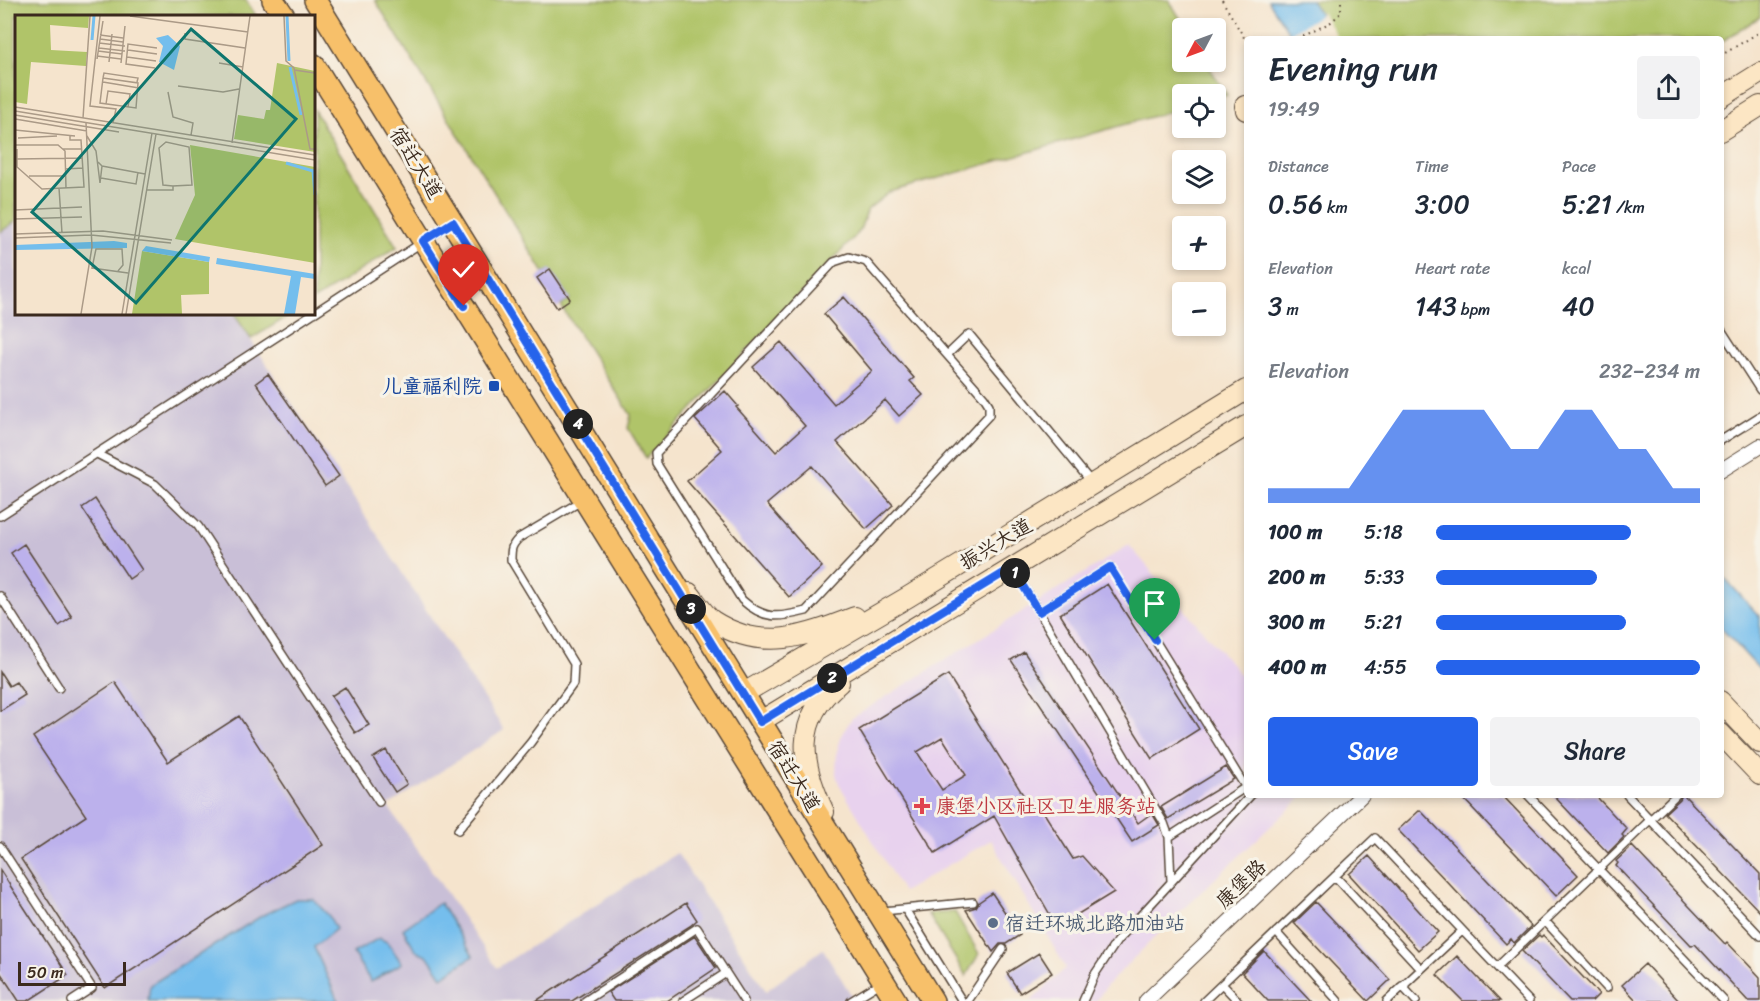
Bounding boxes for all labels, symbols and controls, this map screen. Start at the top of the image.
inset map [15,15,315,315]
north arrow [1172,18,1226,72]
map controls [1172,18,1226,336]
text: Evening run [1268,40,1438,98]
button: share [1637,56,1700,119]
button: locate [1172,84,1226,138]
text: 19:49 [1268,92,1320,127]
street label: 宿迁大道 [380,120,452,206]
button: layers [1172,150,1226,204]
text: Distance [1268,152,1329,181]
text: Time [1415,152,1449,181]
text: Pace [1562,152,1596,181]
text: 0.56 [1268,181,1323,227]
text: 3:00 [1415,181,1470,227]
text: 5:21 [1562,181,1612,227]
text: km [1323,193,1348,222]
text: /km [1612,193,1645,222]
button: + [1172,216,1226,270]
pin [438,244,489,306]
icon: check [447,253,480,286]
text: Elevation [1268,254,1333,283]
text: Heart rate [1415,254,1490,283]
text: kcal [1562,254,1591,283]
button: − [1172,282,1226,336]
text: 3 [1268,283,1282,329]
text: 143 [1415,283,1457,329]
text: 40 [1562,283,1595,329]
text: m [1282,295,1299,324]
text: bpm [1457,295,1490,324]
text: Elevation [1268,354,1349,389]
text: 232–234 m [1599,354,1700,389]
place label: 儿童福利院 [382,369,482,404]
marker: 儿童福利院 [487,379,501,393]
pin: 4 [563,409,593,439]
text: 4 [573,409,583,438]
street label: 振兴大道 [953,508,1039,580]
text: 100 m [1268,515,1322,550]
text: 5:18 [1364,515,1403,550]
pin: 1 [1000,558,1030,588]
text: 1 [1012,558,1018,587]
text: 200 m [1268,560,1325,595]
text: 5:33 [1364,560,1404,595]
pin [1129,578,1180,640]
icon: arrive [1138,587,1171,620]
pin: 3 [676,594,706,624]
text: 3 [687,594,695,623]
text: 300 m [1268,605,1325,640]
text: 5:21 [1364,605,1402,640]
text: 400 m [1268,650,1326,685]
text: 4:55 [1364,650,1407,685]
pin: 2 [817,663,847,693]
text: 2 [827,663,837,692]
button: Save [1268,717,1478,786]
button: Share [1490,717,1700,786]
street label: 宿迁大道 [758,733,830,819]
place label: 康堡小区社区卫生服务站 [936,789,1156,824]
marker: 康堡小区社区卫生服务站 [913,797,931,815]
street label: 康堡路 [1207,850,1275,917]
place label: 宿迁环城北路加油站 [1005,906,1185,941]
marker: 宿迁环城北路加油站 [986,916,1000,930]
text: 50 m [27,958,63,987]
scale bar [18,959,126,986]

